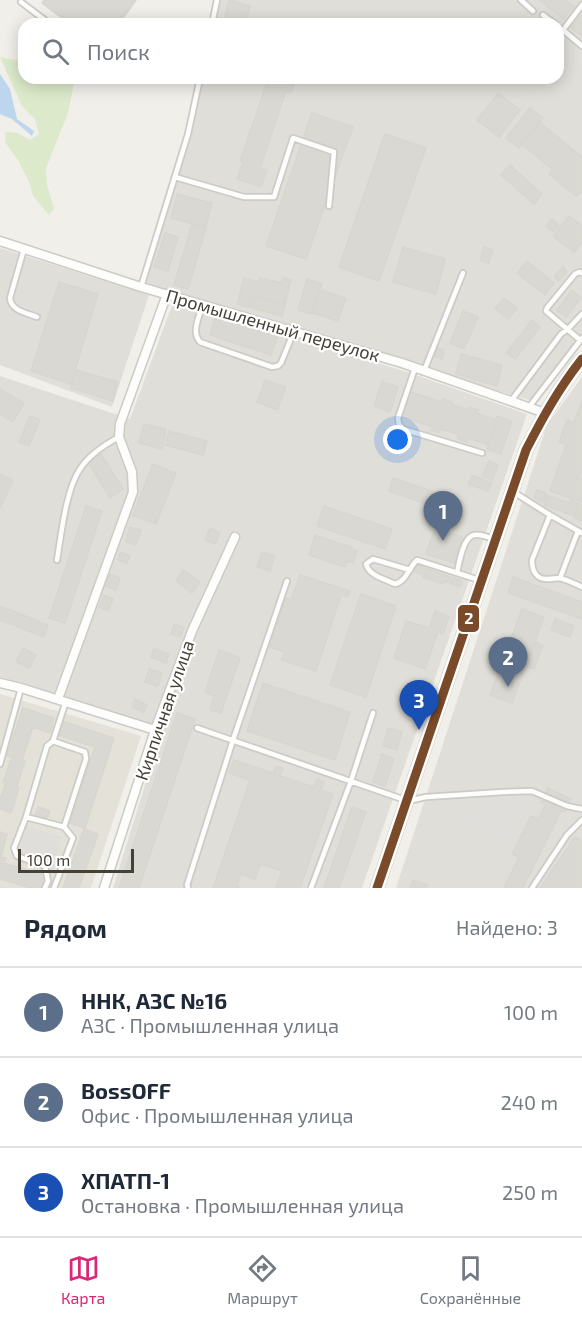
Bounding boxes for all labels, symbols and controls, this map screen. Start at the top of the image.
search box [18,18,564,84]
icon: search [39,35,72,68]
text: Поиск [87,38,150,64]
street label: Промышленный переулок [164,284,383,366]
your location [383,425,412,454]
pin: 1 [424,492,462,541]
line badge: 2 [457,604,480,633]
text: 2 [464,608,474,627]
street label: Кирпичная улица [130,637,198,783]
pin: 2 [488,638,528,687]
pin: 3 [400,680,438,730]
scale bar [18,846,134,874]
text: 100 m [27,850,70,869]
text: Рядом [24,912,107,943]
text: Найдено: 3 [456,915,558,939]
text: ННК, АЗС №16 [81,987,227,1013]
text: 1 [39,1000,48,1024]
text: 100 m [504,1000,558,1024]
text: АЗС · Промышленная улица [81,1013,339,1037]
text: BossOFF [81,1077,171,1103]
text: 2 [38,1090,49,1114]
text: 240 m [500,1090,558,1114]
text: Офис · Промышленная улица [81,1103,353,1127]
text: ХПАТП-1 [81,1167,170,1193]
text: 3 [38,1180,49,1204]
text: 250 m [502,1180,558,1204]
text: Остановка · Промышленная улица [81,1193,404,1217]
tab: Карта [61,1252,105,1307]
tab: Маршрут [227,1252,298,1307]
tab: Сохранённые [420,1252,521,1307]

